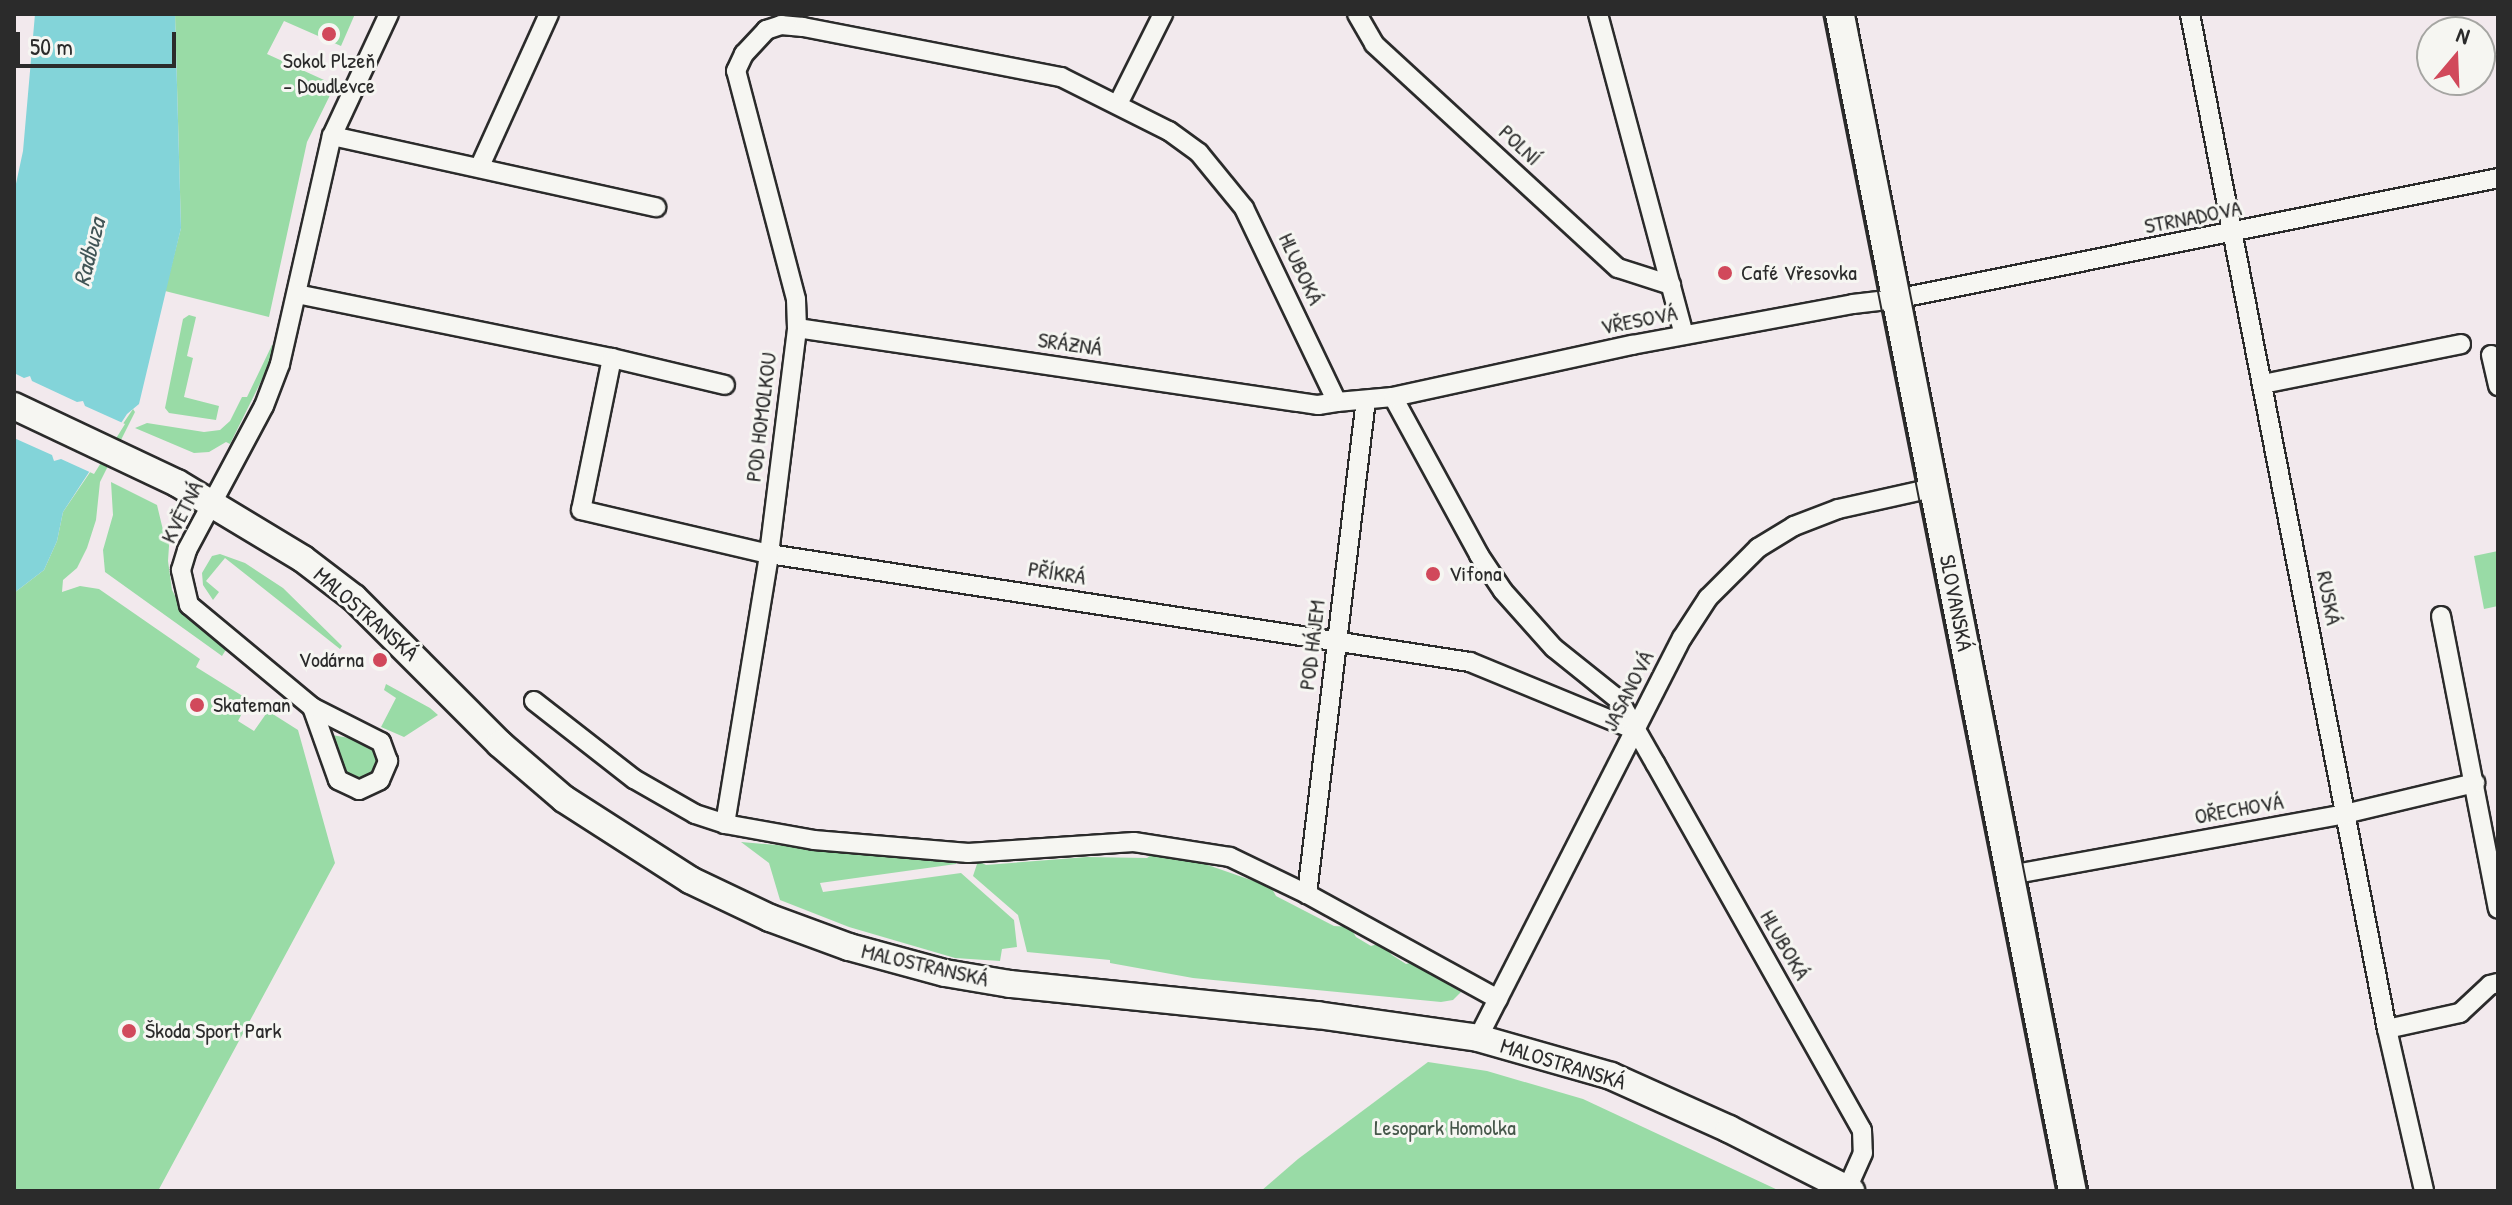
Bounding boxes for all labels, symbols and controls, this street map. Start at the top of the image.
scale bar [20,16,180,66]
north arrow [2416,16,2496,96]
text: N [2453,19,2474,51]
marker: Sokol Plzeň - Doudlevce [320,25,338,43]
text: 50 m [30,30,73,62]
place label: Sokol Plzeň - Doudlevce [283,47,375,98]
street label: POLNÍ [1493,119,1547,171]
street label: STRNADOVA [2142,195,2244,239]
water label: Radbuza [67,215,111,289]
street label: HLUBOKÁ [1273,229,1329,309]
place label: Café Vřesovka [1741,260,1857,286]
marker: Café Vřesovka [1716,264,1734,282]
street label: VŘESOVÁ [1598,300,1680,340]
street label: SRÁZNÁ [1036,326,1104,362]
street label: POD HOMOLKOU [740,351,782,483]
street label: KVĚTNÁ [155,476,209,548]
street label: SLOVANSKÁ [1934,553,1978,653]
street label: PŘÍKRÁ [1026,555,1088,591]
place label: Vifona [1449,561,1502,587]
street label: MALOSTRANSKÁ [309,562,423,666]
marker: Vifona [1424,565,1442,583]
street label: RUSKÁ [2311,569,2347,627]
street label: POD HÁJEM [1293,599,1331,691]
street label: JASANOVÁ [1597,646,1659,736]
place label: Vodárna [299,647,364,673]
marker: Vodárna [371,651,389,669]
place label: Skateman [213,692,291,718]
marker: Skateman [188,696,206,714]
street label: OŘECHOVÁ [2193,788,2285,830]
street label: HLUBOKÁ [1755,905,1815,985]
street label: MALOSTRANSKÁ [859,938,991,992]
place label: Škoda Sport Park [145,1018,282,1044]
marker: Škoda Sport Park [120,1022,138,1040]
street label: MALOSTRANSKÁ [1497,1032,1629,1096]
park label: Lesopark Homolka [1374,1115,1516,1141]

